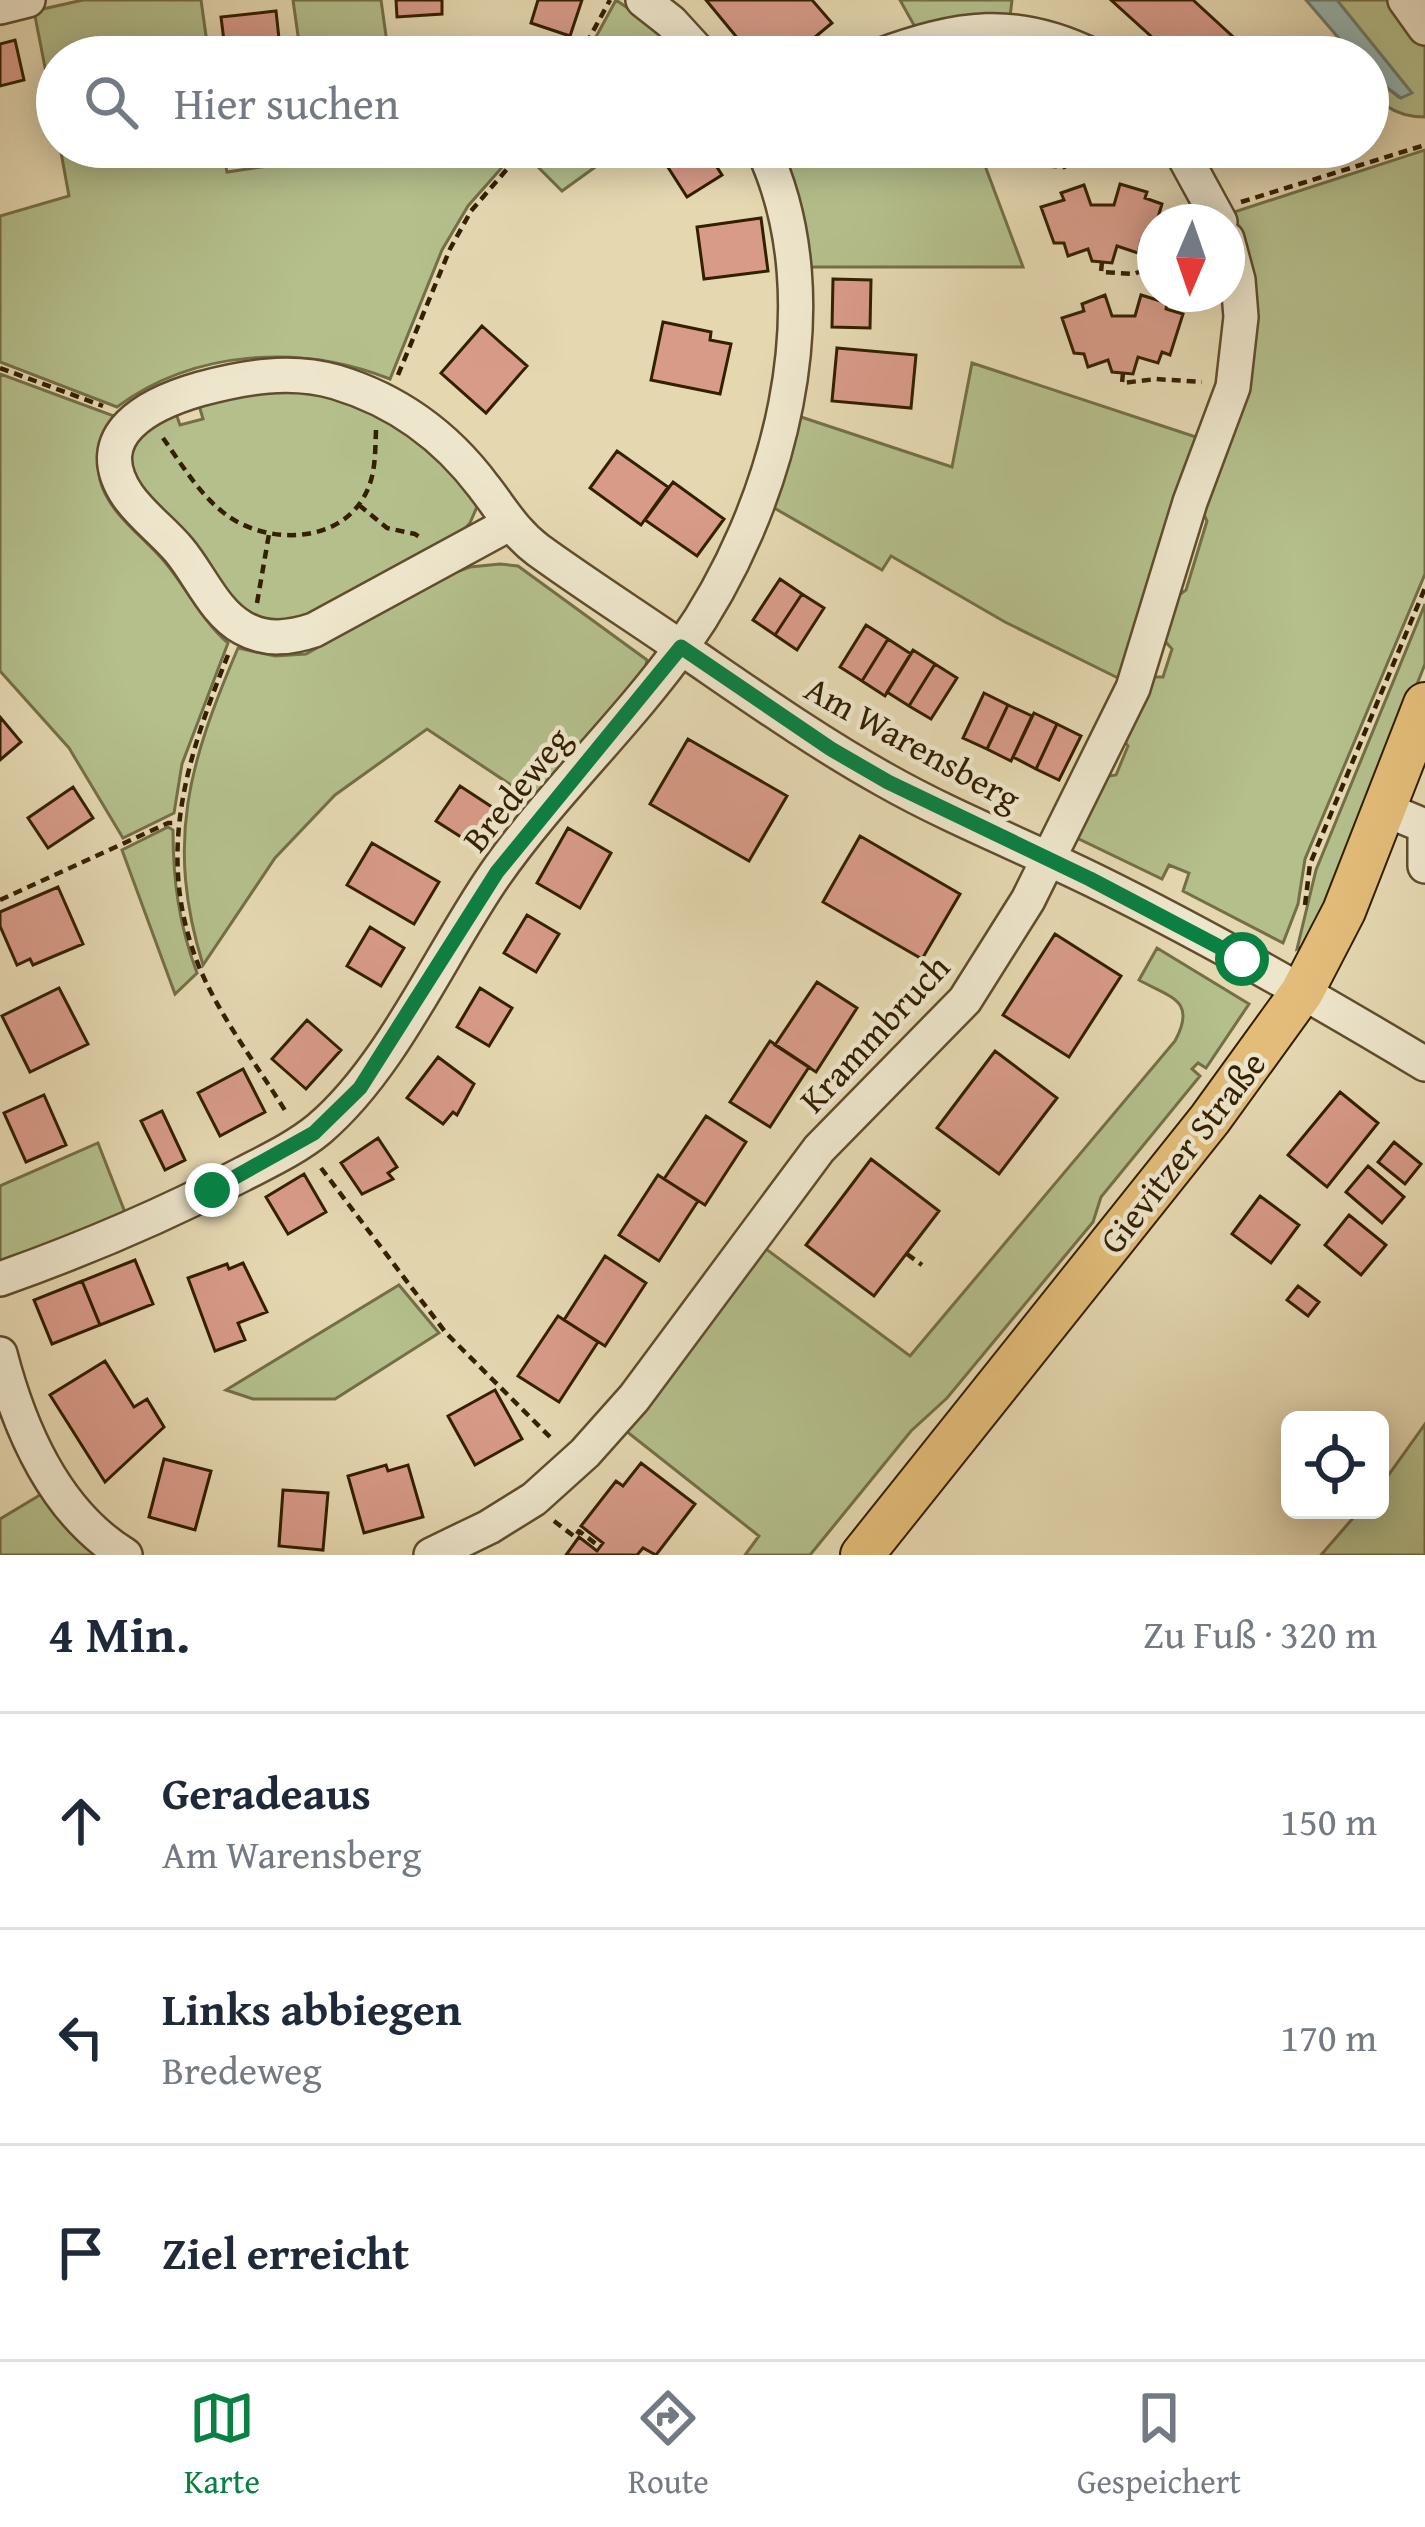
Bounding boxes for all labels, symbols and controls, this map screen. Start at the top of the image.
search box [36,36,1389,168]
icon: search [78,69,144,135]
text: Hier suchen [174,70,399,135]
north arrow [1137,204,1245,312]
street label: Am Warensberg [796,661,1031,824]
street label: Bredeweg [449,715,583,863]
route start [1215,932,1269,986]
street label: Krammbruch [786,941,961,1124]
street label: Gievitzer Straße [1086,1039,1278,1264]
route end [185,1163,239,1217]
map controls [1281,1411,1389,1519]
button: locate [1281,1411,1389,1519]
text: 4 Min. [48,1596,190,1671]
text: Zu Fuß · 320 m [1143,1605,1377,1662]
text: Geradeaus [162,1760,371,1825]
icon: ahead [48,1788,114,1854]
text: 150 m [1280,1792,1377,1849]
text: Am Warensberg [162,1825,421,1882]
text: Links abbiegen [162,1976,462,2041]
icon: left [48,2004,114,2070]
text: 170 m [1280,2008,1377,2065]
text: Bredeweg [162,2041,322,2098]
icon: arrive [48,2220,114,2286]
text: Ziel erreicht [162,2220,409,2285]
tab: Karte [184,2385,260,2505]
tab: Route [628,2385,709,2505]
tab: Gespeichert [1077,2385,1241,2505]

